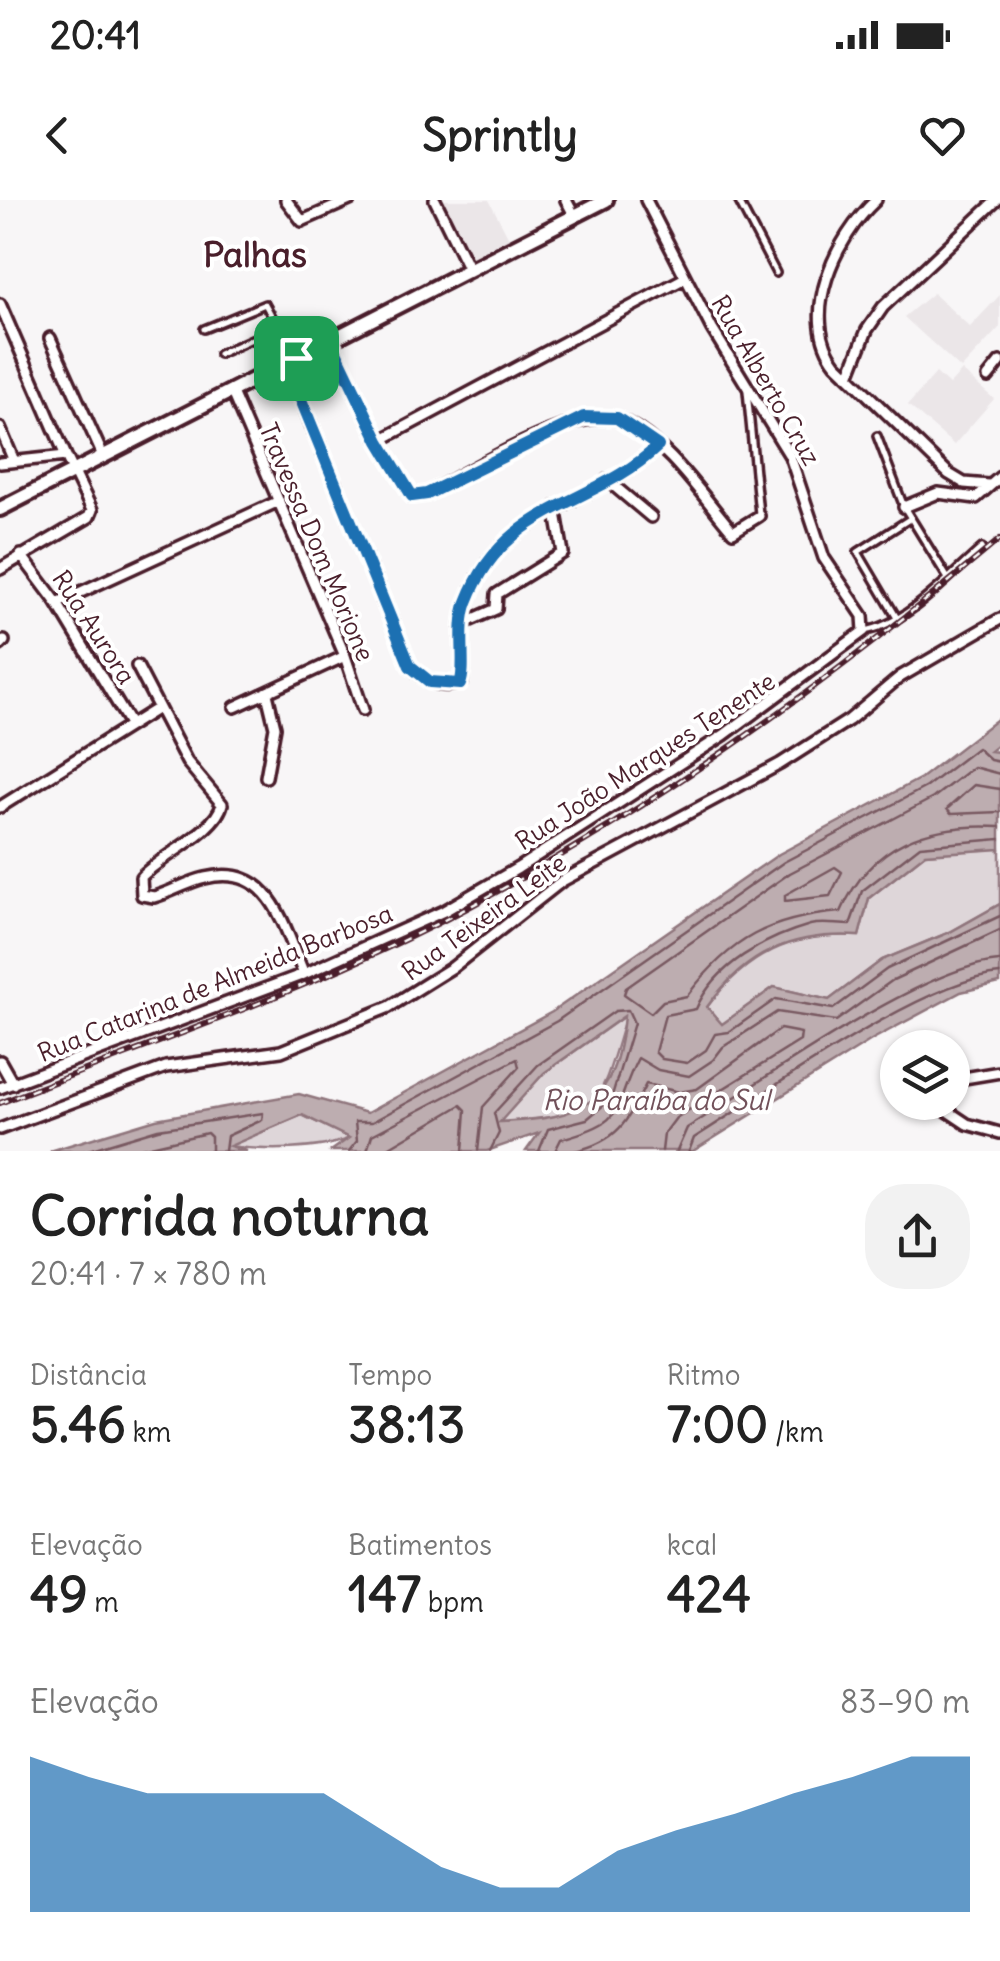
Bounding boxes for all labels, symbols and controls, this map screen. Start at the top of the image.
text: 20:41 [50,12,141,59]
text: Sprintly [422,107,578,163]
icon: back [30,108,85,163]
icon: heart [915,108,970,163]
district label: Palhas [203,232,307,276]
street label: Rua Alberto Cruz [704,289,828,471]
pin [254,316,339,401]
icon: arrive [269,331,324,386]
street label: Travessa Dom Morione [252,418,382,666]
street label: Rua Aurora [45,564,143,690]
street label: Rua João Marques Tenente [509,665,781,857]
street label: Rua Teixeira Leite [396,847,572,987]
street label: Rua Catarina de Almeida Barbosa [33,897,397,1069]
map controls [880,1030,970,1120]
button: layers [880,1030,970,1120]
water label: Rio Paraíba do Sul [542,1082,773,1118]
text: Corrida noturna [30,1181,429,1250]
button: share [865,1184,970,1289]
text: 20:41 · 7 × 780 m [30,1253,267,1294]
text: Distância [30,1357,147,1393]
text: Tempo [348,1357,432,1393]
text: Ritmo [667,1357,740,1393]
text: 5.46 [30,1393,126,1456]
text: 38:13 [348,1393,465,1456]
text: 7:00 [667,1393,768,1456]
text: km [126,1414,171,1450]
text: /km [768,1414,824,1450]
text: Elevação [30,1527,143,1563]
text: Batimentos [348,1527,492,1563]
text: kcal [667,1527,717,1563]
text: 49 [30,1563,88,1626]
text: 147 [348,1563,421,1626]
text: 424 [667,1563,751,1626]
text: m [88,1584,119,1620]
text: bpm [421,1584,484,1620]
text: Elevação [30,1681,159,1722]
text: 83–90 m [840,1681,970,1722]

